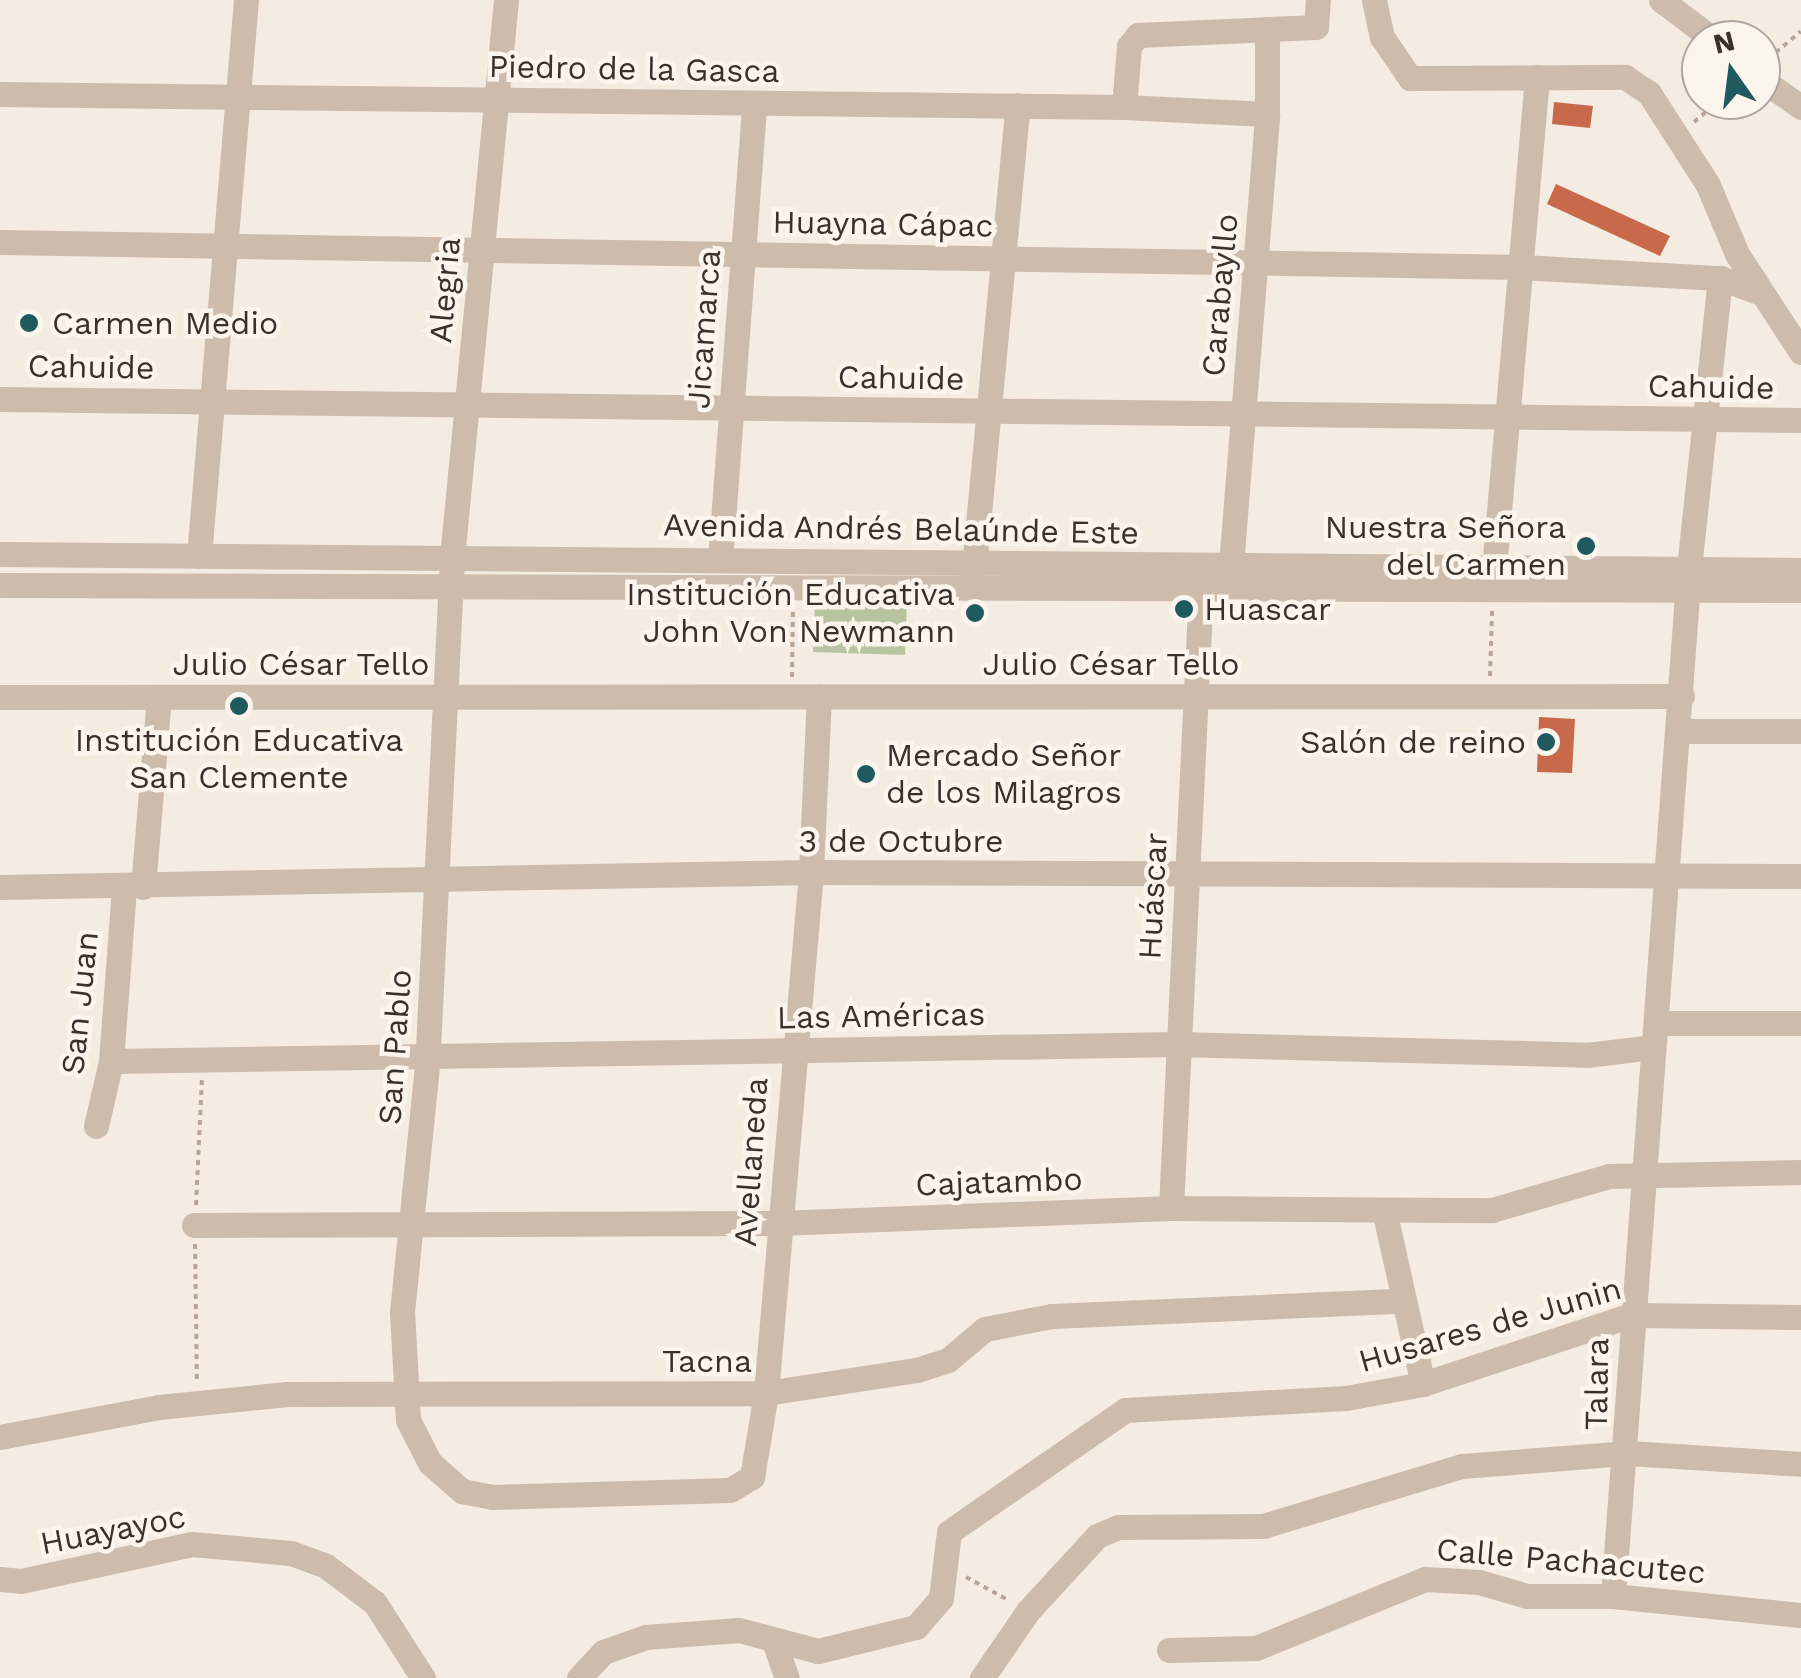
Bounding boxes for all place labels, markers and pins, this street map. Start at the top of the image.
place label: Carmen Medio [52,304,278,342]
marker: Carmen Medio [16,310,42,336]
place label: Nuestra Señora del Carmen [1324,509,1566,584]
marker: Nuestra Señora del Carmen [1575,535,1597,557]
place label: Institución Educativa John Von Newmann [626,576,955,651]
place label: Huascar [1204,590,1331,628]
marker: Huascar [1173,598,1195,620]
marker: Institución Educativa John Von Newmann [964,602,986,624]
marker: Institución Educativa San Clemente [228,695,250,717]
place label: Institución Educativa San Clemente [75,722,403,797]
place label: Salón de reino [1300,723,1526,761]
marker: Salón de reino [1535,731,1557,753]
place label: Mercado Señor de los Milagros [886,737,1122,812]
marker: Mercado Señor de los Milagros [855,763,877,785]

